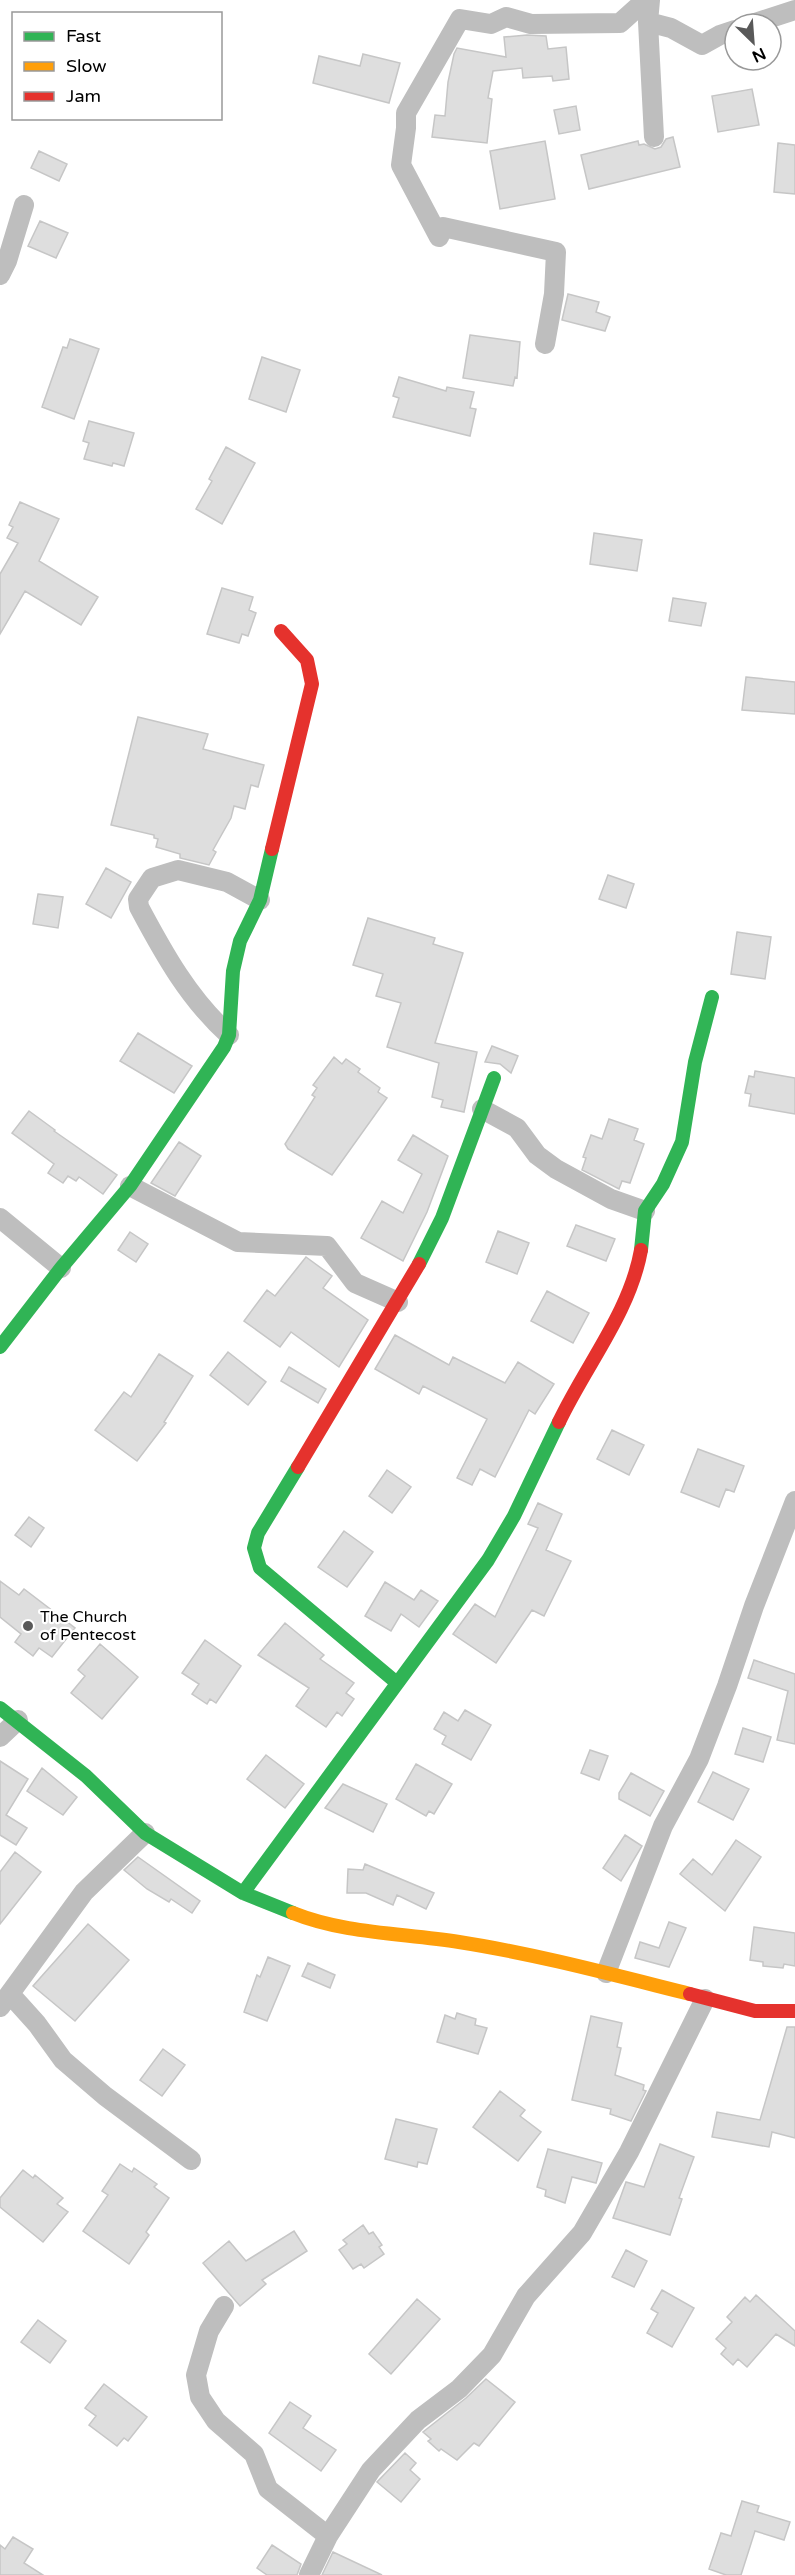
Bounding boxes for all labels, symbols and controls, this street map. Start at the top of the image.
legend [12,12,222,120]
north arrow [723,12,783,72]
text: Fast [66,25,101,47]
text: N [749,43,769,66]
text: Slow [66,55,107,77]
text: Jam [66,85,101,107]
place label: The Church of Pentecost [40,1607,136,1645]
marker: The Church of Pentecost [21,1619,35,1633]

